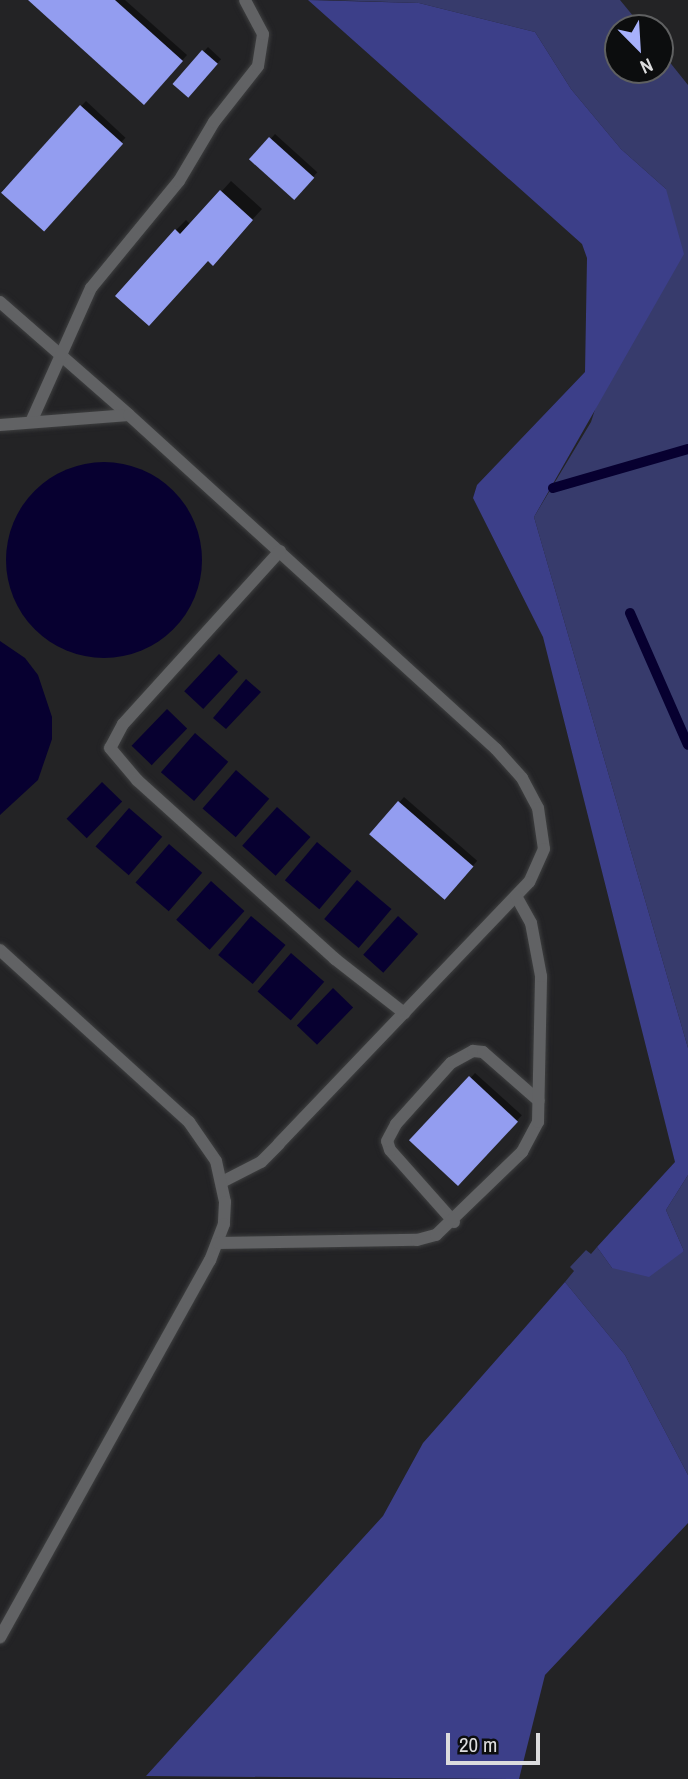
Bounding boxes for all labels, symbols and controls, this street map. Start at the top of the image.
north arrow [604,14,674,84]
text: N [636,52,657,81]
scale bar [450,1720,544,1764]
text: 20 m [459,1730,497,1759]

